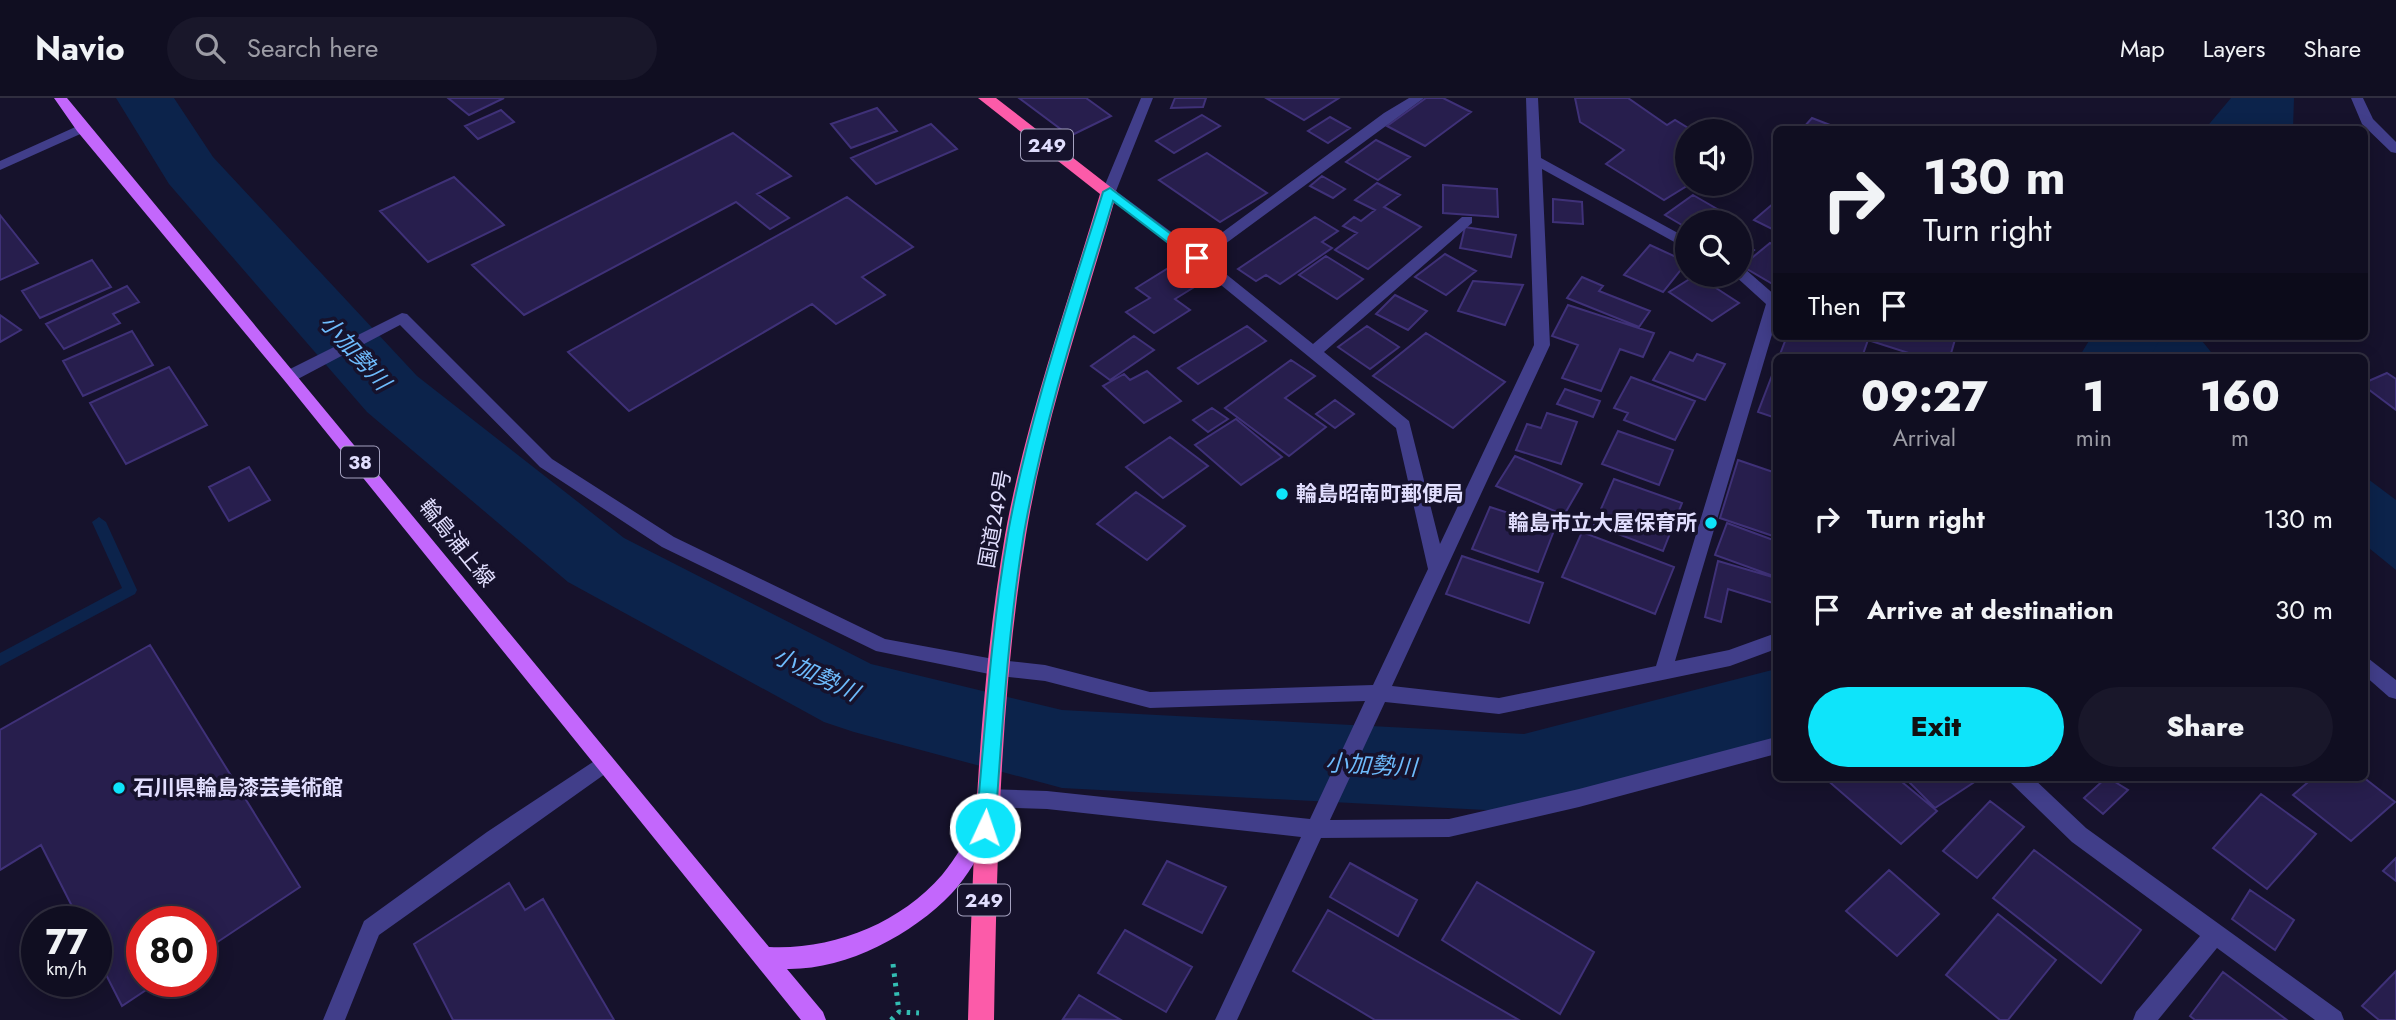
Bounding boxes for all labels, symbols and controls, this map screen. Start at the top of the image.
search box [167,17,657,80]
text: Navio [35,25,125,72]
icon: search [191,29,229,67]
text: Search here [247,29,378,67]
text: Map [2120,31,2165,66]
text: Layers [2203,31,2265,66]
text: Share [2303,31,2361,66]
map controls [1675,119,1752,287]
button: sound [1675,119,1752,196]
road number: 249 [1021,130,1073,160]
text: 130 m [1923,142,2066,212]
icon: right [1808,154,1899,245]
text: Turn right [1923,207,2052,253]
button: search [1675,210,1752,287]
pin [1167,228,1227,288]
icon: arrive [1178,239,1216,277]
text: Then [1808,287,1861,325]
icon: arrive [1875,287,1913,325]
water label: 小加勢川 [312,306,400,400]
text: 09:27 [1861,366,1988,427]
text: 1 [2083,366,2105,427]
text: 160 [2200,366,2280,427]
text: Arrival [1893,421,1956,455]
text: min [2076,421,2112,455]
text: m [2231,421,2249,455]
road number: 38 [341,446,379,478]
street label: 国道249号 [972,468,1018,570]
place label: 輪島昭南町郵便局 [1296,479,1464,509]
marker: 輪島昭南町郵便局 [1274,486,1290,502]
street label: 輪島浦上線 [412,493,502,593]
icon: right [1808,500,1846,538]
text: Turn right [1867,500,1985,538]
text: 130 m [2263,500,2333,538]
place label: 輪島市立大屋保育所 [1508,508,1697,538]
marker: 輪島市立大屋保育所 [1703,515,1719,531]
icon: arrive [1808,591,1846,629]
text: Arrive at destination [1867,591,2114,629]
text: 30 m [2275,591,2333,629]
water label: 小加勢川 [767,639,867,711]
button: Exit [1808,687,2064,767]
button: Share [2078,687,2333,767]
water label: 小加勢川 [1324,746,1421,785]
place label: 石川県輪島漆芸美術館 [133,773,343,803]
marker: 石川県輪島漆芸美術館 [111,780,127,796]
position arrow [948,791,1022,865]
road number: 249 [958,884,1010,916]
speed limit sign: 80 [126,906,217,997]
text: 77 [45,917,88,967]
text: km/h [46,956,87,982]

